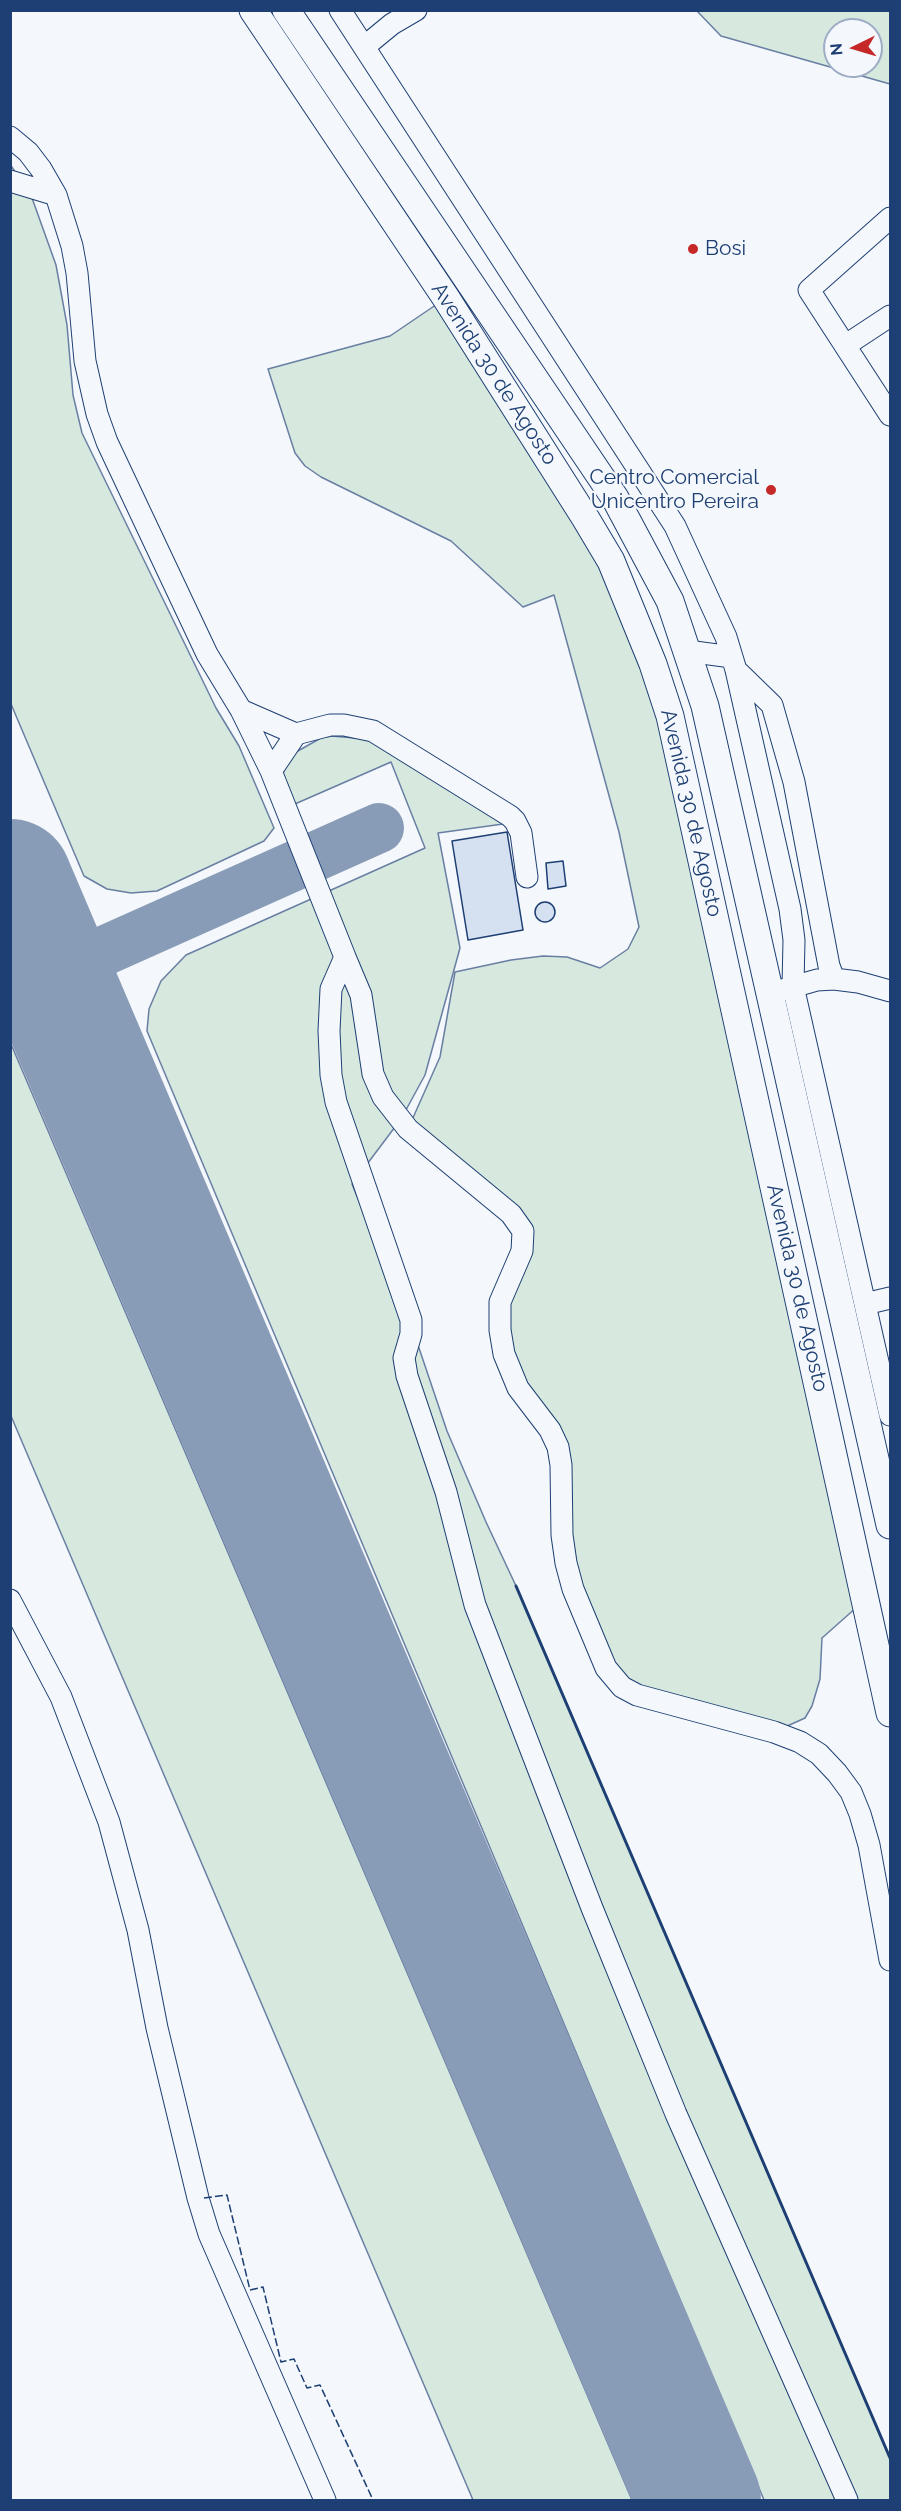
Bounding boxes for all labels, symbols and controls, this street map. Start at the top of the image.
north arrow [823,18,883,78]
text: N [827,43,847,56]
place label: Bosi [705,236,746,262]
marker: Bosi [686,242,700,256]
street label: Avenida 30 de Agosto [426,278,562,470]
place label: Centro Comercial Unicentro Pereira [589,465,759,515]
marker: Centro Comercial Unicentro Pereira [764,483,778,497]
street label: Avenida 30 de Agosto [655,707,727,919]
street label: Avenida 30 de Agosto [761,1182,833,1394]

